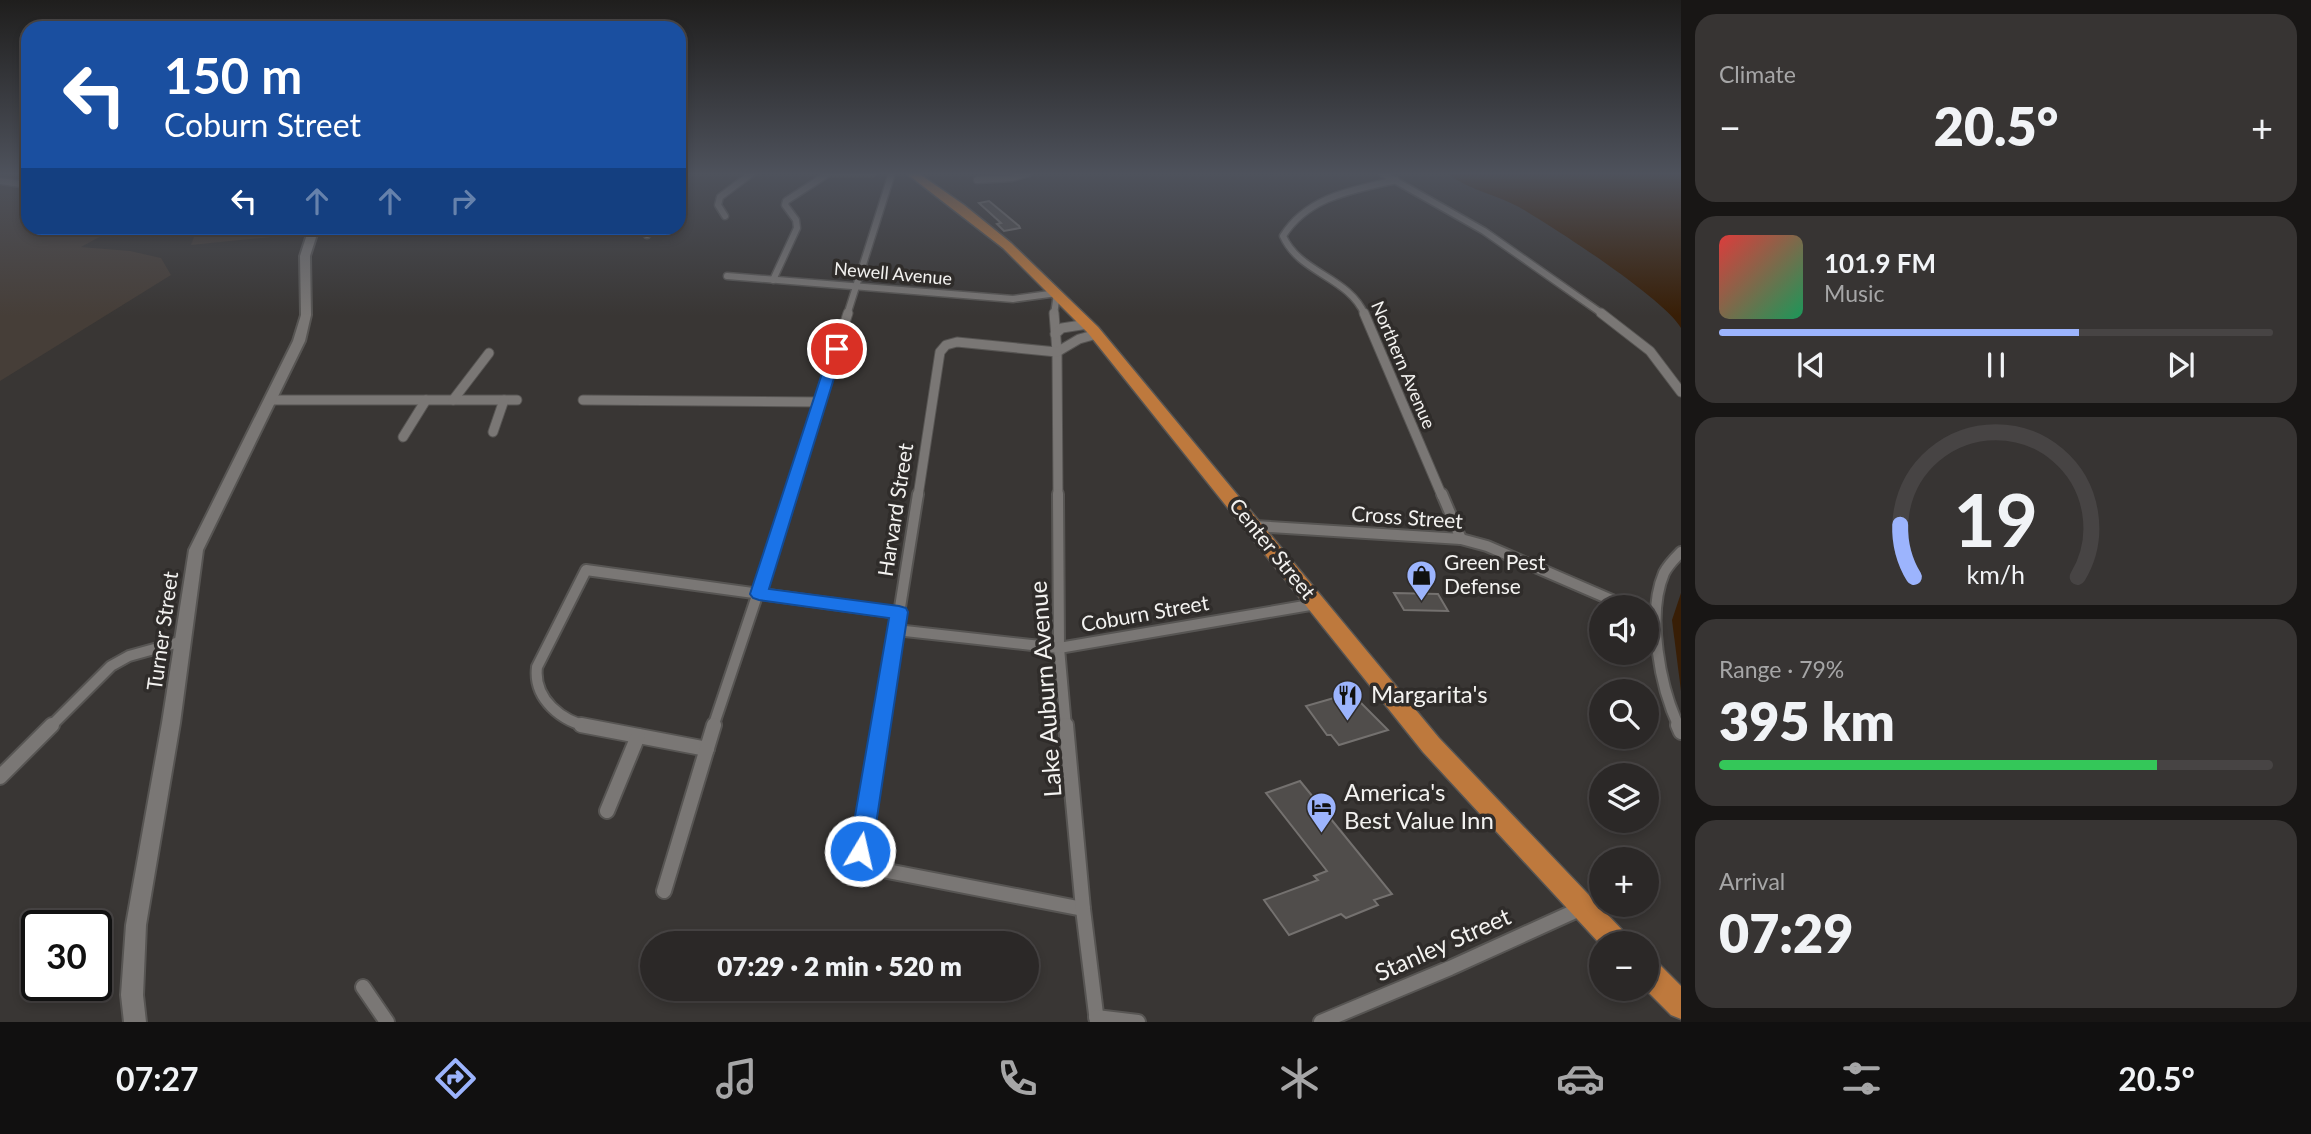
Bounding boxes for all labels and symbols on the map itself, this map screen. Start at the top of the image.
street label: Newell Avenue [833,257,953,289]
street label: Northern Avenue [1367,298,1441,432]
pin [807,319,867,379]
street label: Harvard Street [872,441,917,578]
street label: Center Street [1225,492,1322,604]
street label: Cross Street [1350,500,1464,533]
place label: Green Pest Defense [1444,549,1546,598]
shop icon: Green Pest Defense [1404,558,1438,602]
street label: Turner Street [141,569,182,692]
street label: Lake Auburn Avenue [1022,580,1067,798]
street label: Coburn Street [1079,589,1211,636]
restaurant icon: Margarita's [1331,678,1365,722]
place label: Margarita's [1371,679,1488,708]
place label: America's Best Value Inn [1344,777,1494,834]
hotel icon: America's Best Value Inn [1304,790,1338,834]
position arrow [823,814,897,888]
street label: Stanley Street [1370,901,1515,986]
speed limit sign: 30 [21,910,112,1001]

